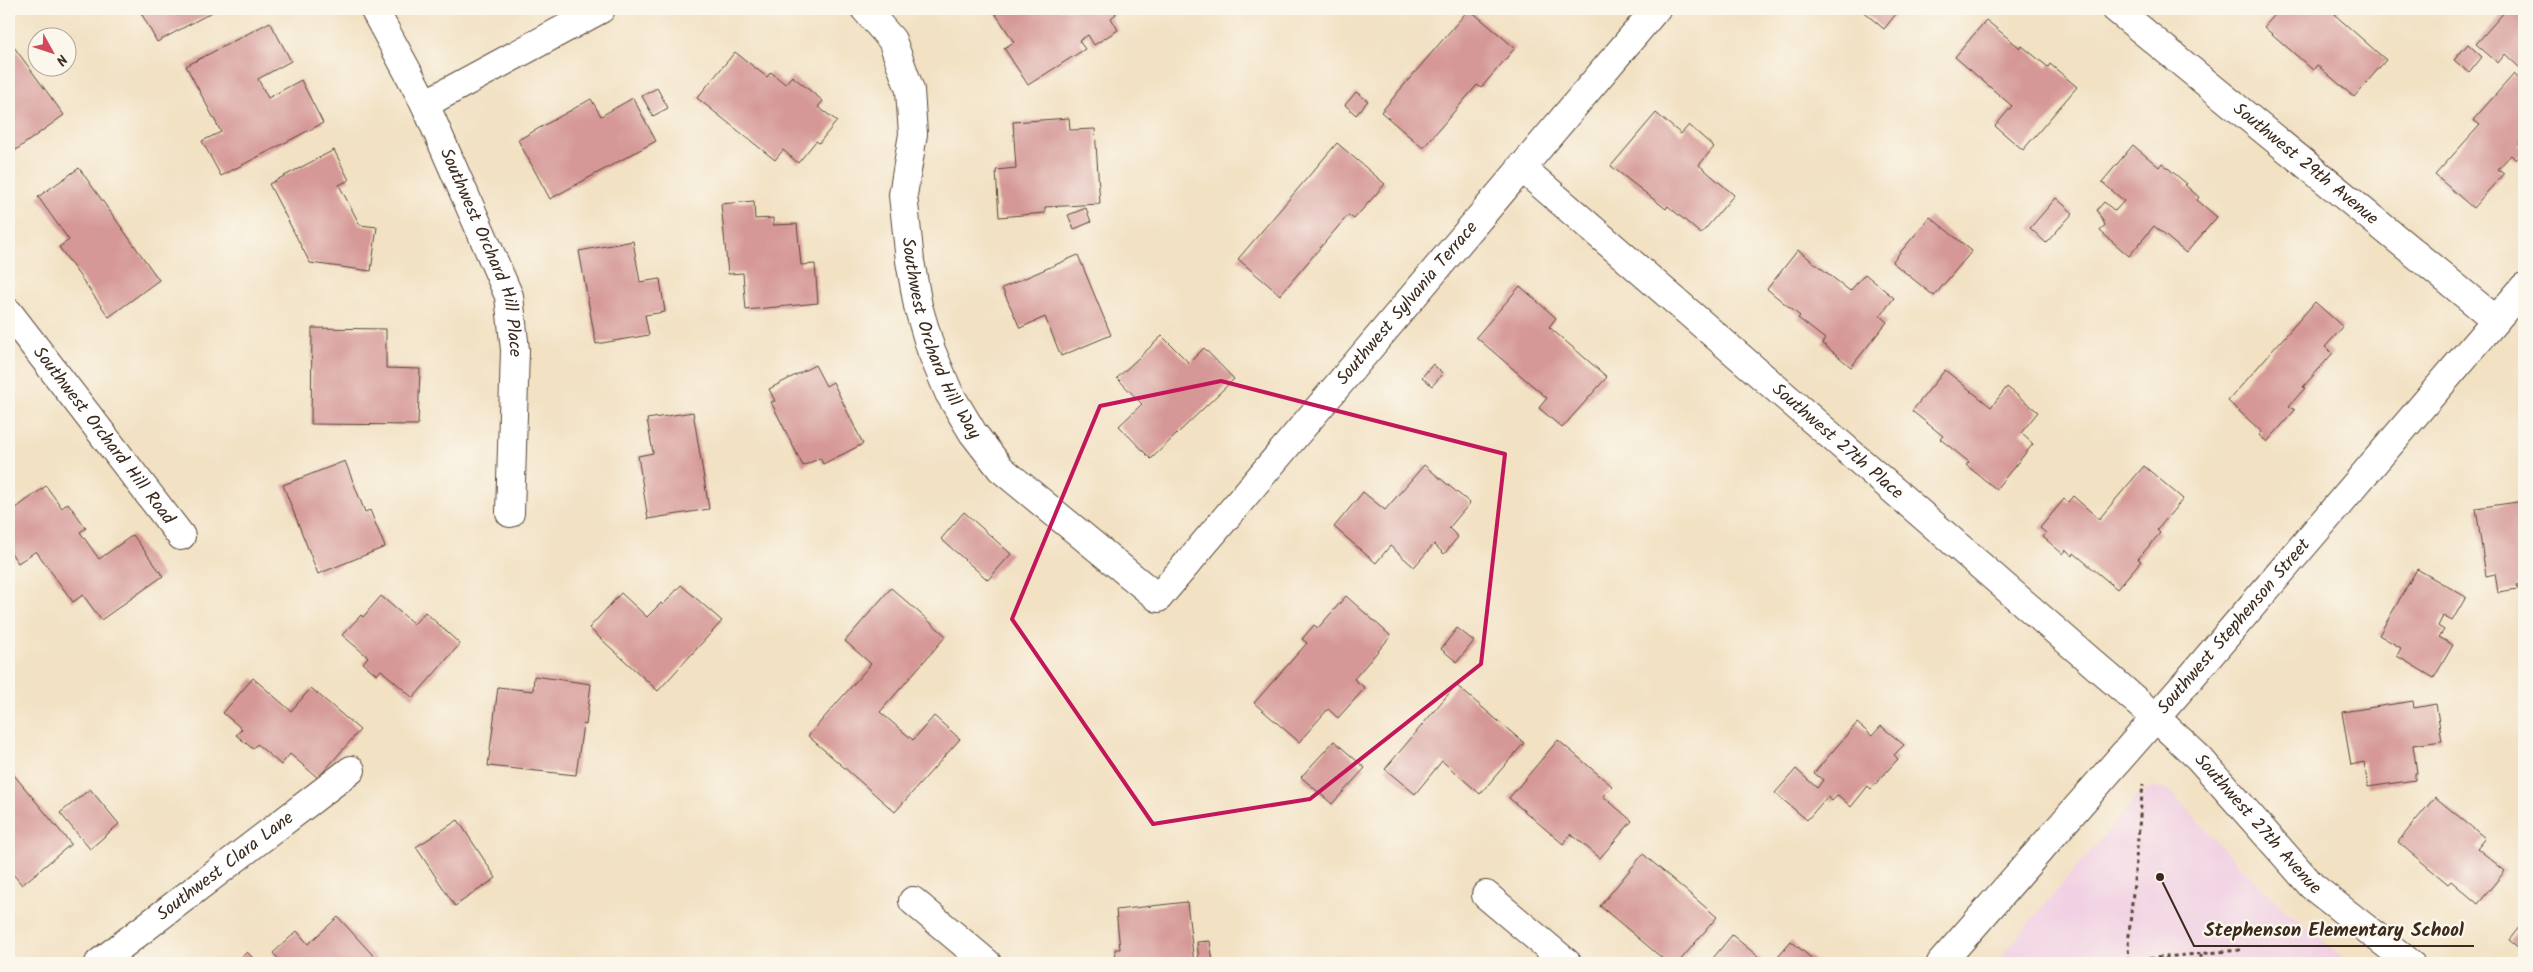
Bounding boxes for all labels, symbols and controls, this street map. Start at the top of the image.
north arrow [28,28,78,78]
text: N [50,49,72,70]
street label: Southwest 29th Avenue [2226,96,2385,233]
street label: Southwest Orchard Hill Place [432,143,530,358]
street label: Southwest Sylvania Terrace [1329,215,1485,392]
street label: Southwest Orchard Hill Way [893,236,988,447]
street label: Southwest Orchard Hill Road [25,340,183,532]
street label: Southwest 27th Place [1765,376,1910,507]
street label: Southwest Stephenson Street [2150,531,2318,721]
street label: Southwest 27th Avenue [2187,747,2327,902]
street label: Southwest Clara Lane [150,804,300,928]
callout: Stephenson Elementary School [2194,912,2474,946]
text: Stephenson Elementary School [2204,916,2465,946]

